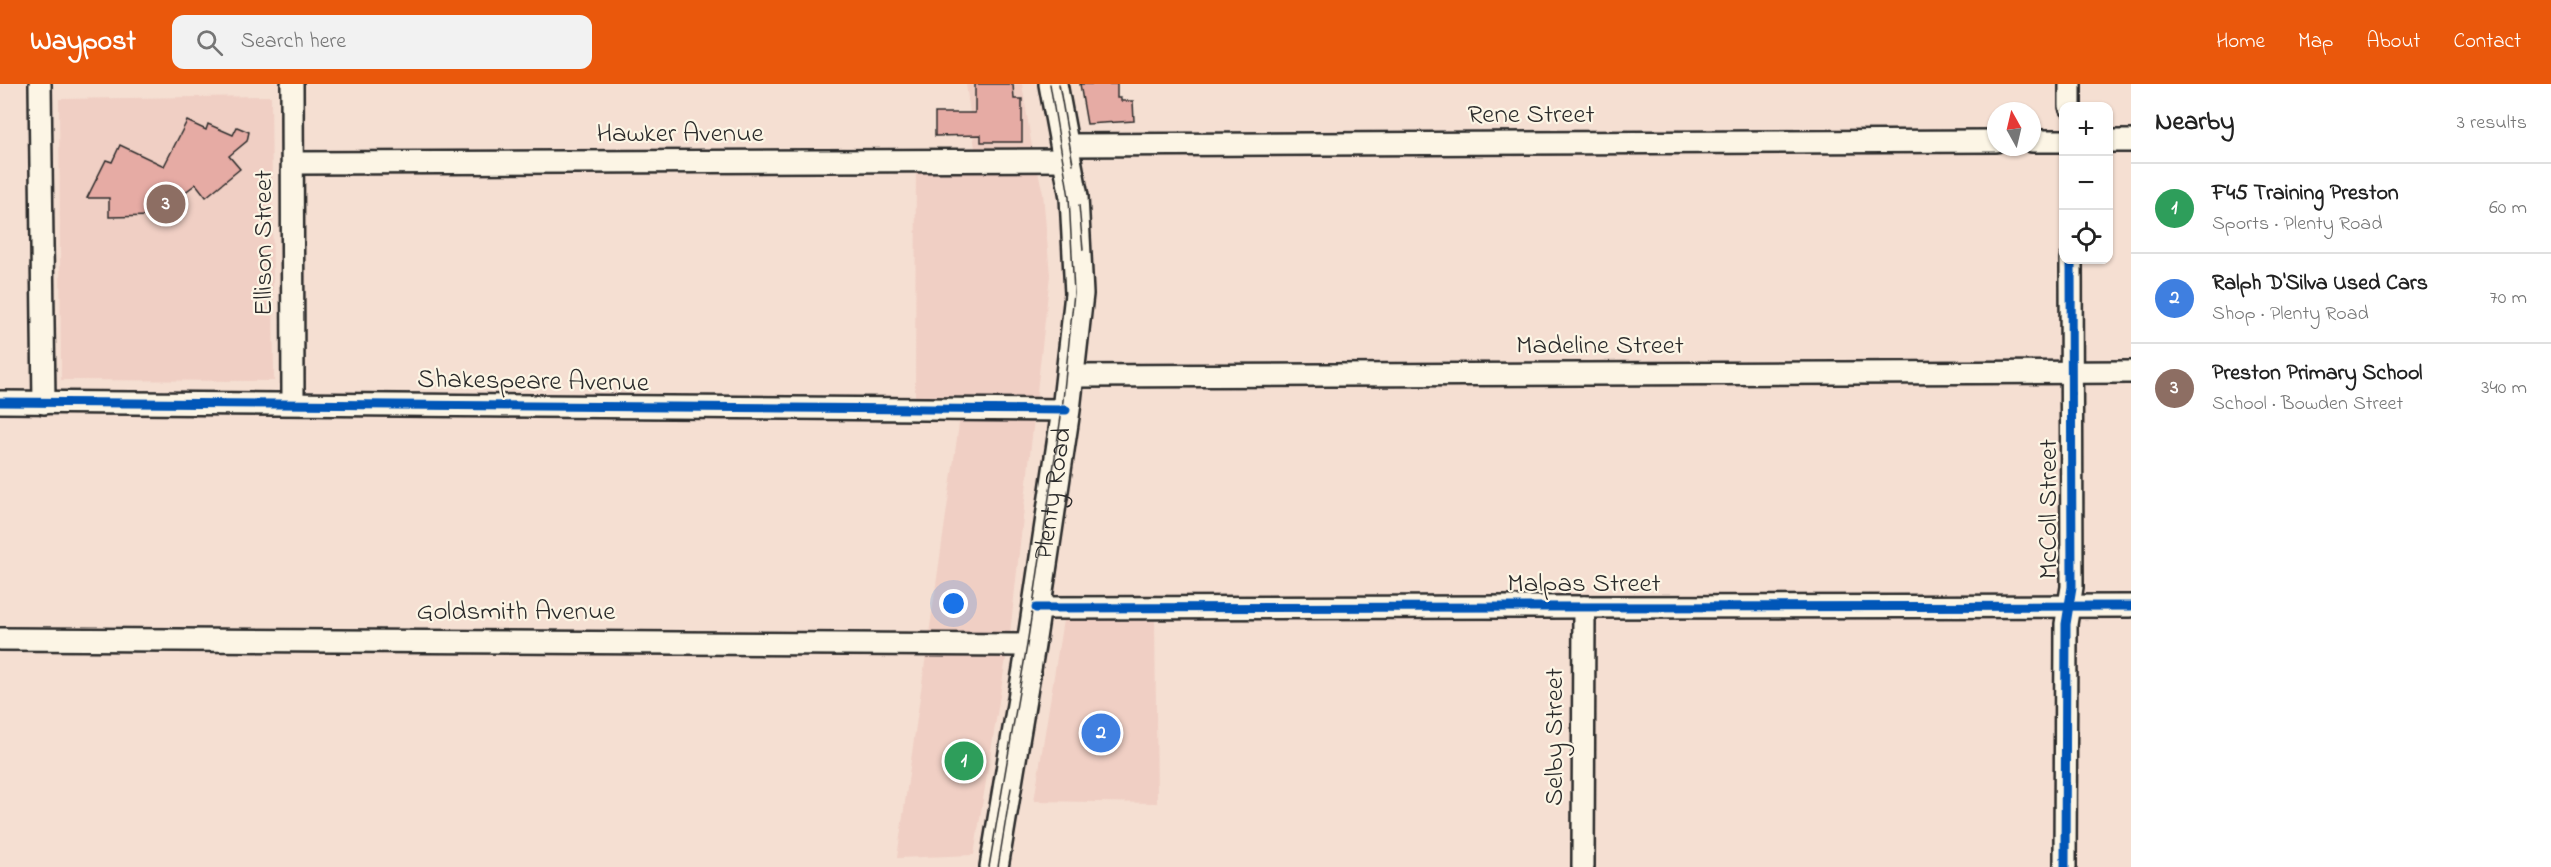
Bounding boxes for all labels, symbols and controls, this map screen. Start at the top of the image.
search box [172,15,592,69]
text: Waypost [30,22,136,63]
icon: search [193,26,226,59]
text: Search here [241,26,346,58]
text: Home [2216,27,2265,57]
text: Map [2298,27,2333,57]
text: About [2366,27,2420,57]
text: Contact [2453,27,2521,57]
street label: Rene Street [1467,96,1595,135]
north arrow [1987,102,2041,156]
map controls [2059,102,2113,264]
button: + [2059,102,2113,156]
text: Nearby [2155,104,2234,142]
text: 3 results [2457,109,2527,138]
street label: Hawker Avenue [596,115,765,154]
button: − [2059,156,2113,210]
street label: Ellison Street [245,170,284,316]
text: F45 Training Preston [2212,178,2399,210]
pin: 3 [146,182,186,226]
text: 1 [2171,194,2178,223]
text: 60 m [2489,194,2527,223]
button: locate [2059,210,2113,264]
text: Sports · Plenty Road [2212,210,2382,239]
text: Ralph D'Silva Used Cars [2212,268,2428,300]
text: 2 [2170,284,2179,313]
text: 70 m [2490,284,2527,313]
text: Shop · Plenty Road [2212,300,2369,329]
street label: Madeline Street [1516,327,1684,366]
text: Preston Primary School [2212,358,2422,390]
street label: Shakespeare Avenue [417,360,650,404]
text: 3 [2170,374,2179,403]
text: 340 m [2481,374,2527,403]
text: School · Bowden Street [2212,390,2403,419]
street label: Plenty Road [1024,425,1083,563]
street label: McColl Street [2030,439,2069,579]
street label: Malpas Street [1507,565,1661,604]
your location [939,589,968,618]
street label: Goldsmith Avenue [417,593,616,632]
street label: Selby Street [1536,668,1575,806]
pin: 2 [1082,710,1120,756]
pin: 1 [944,738,984,784]

